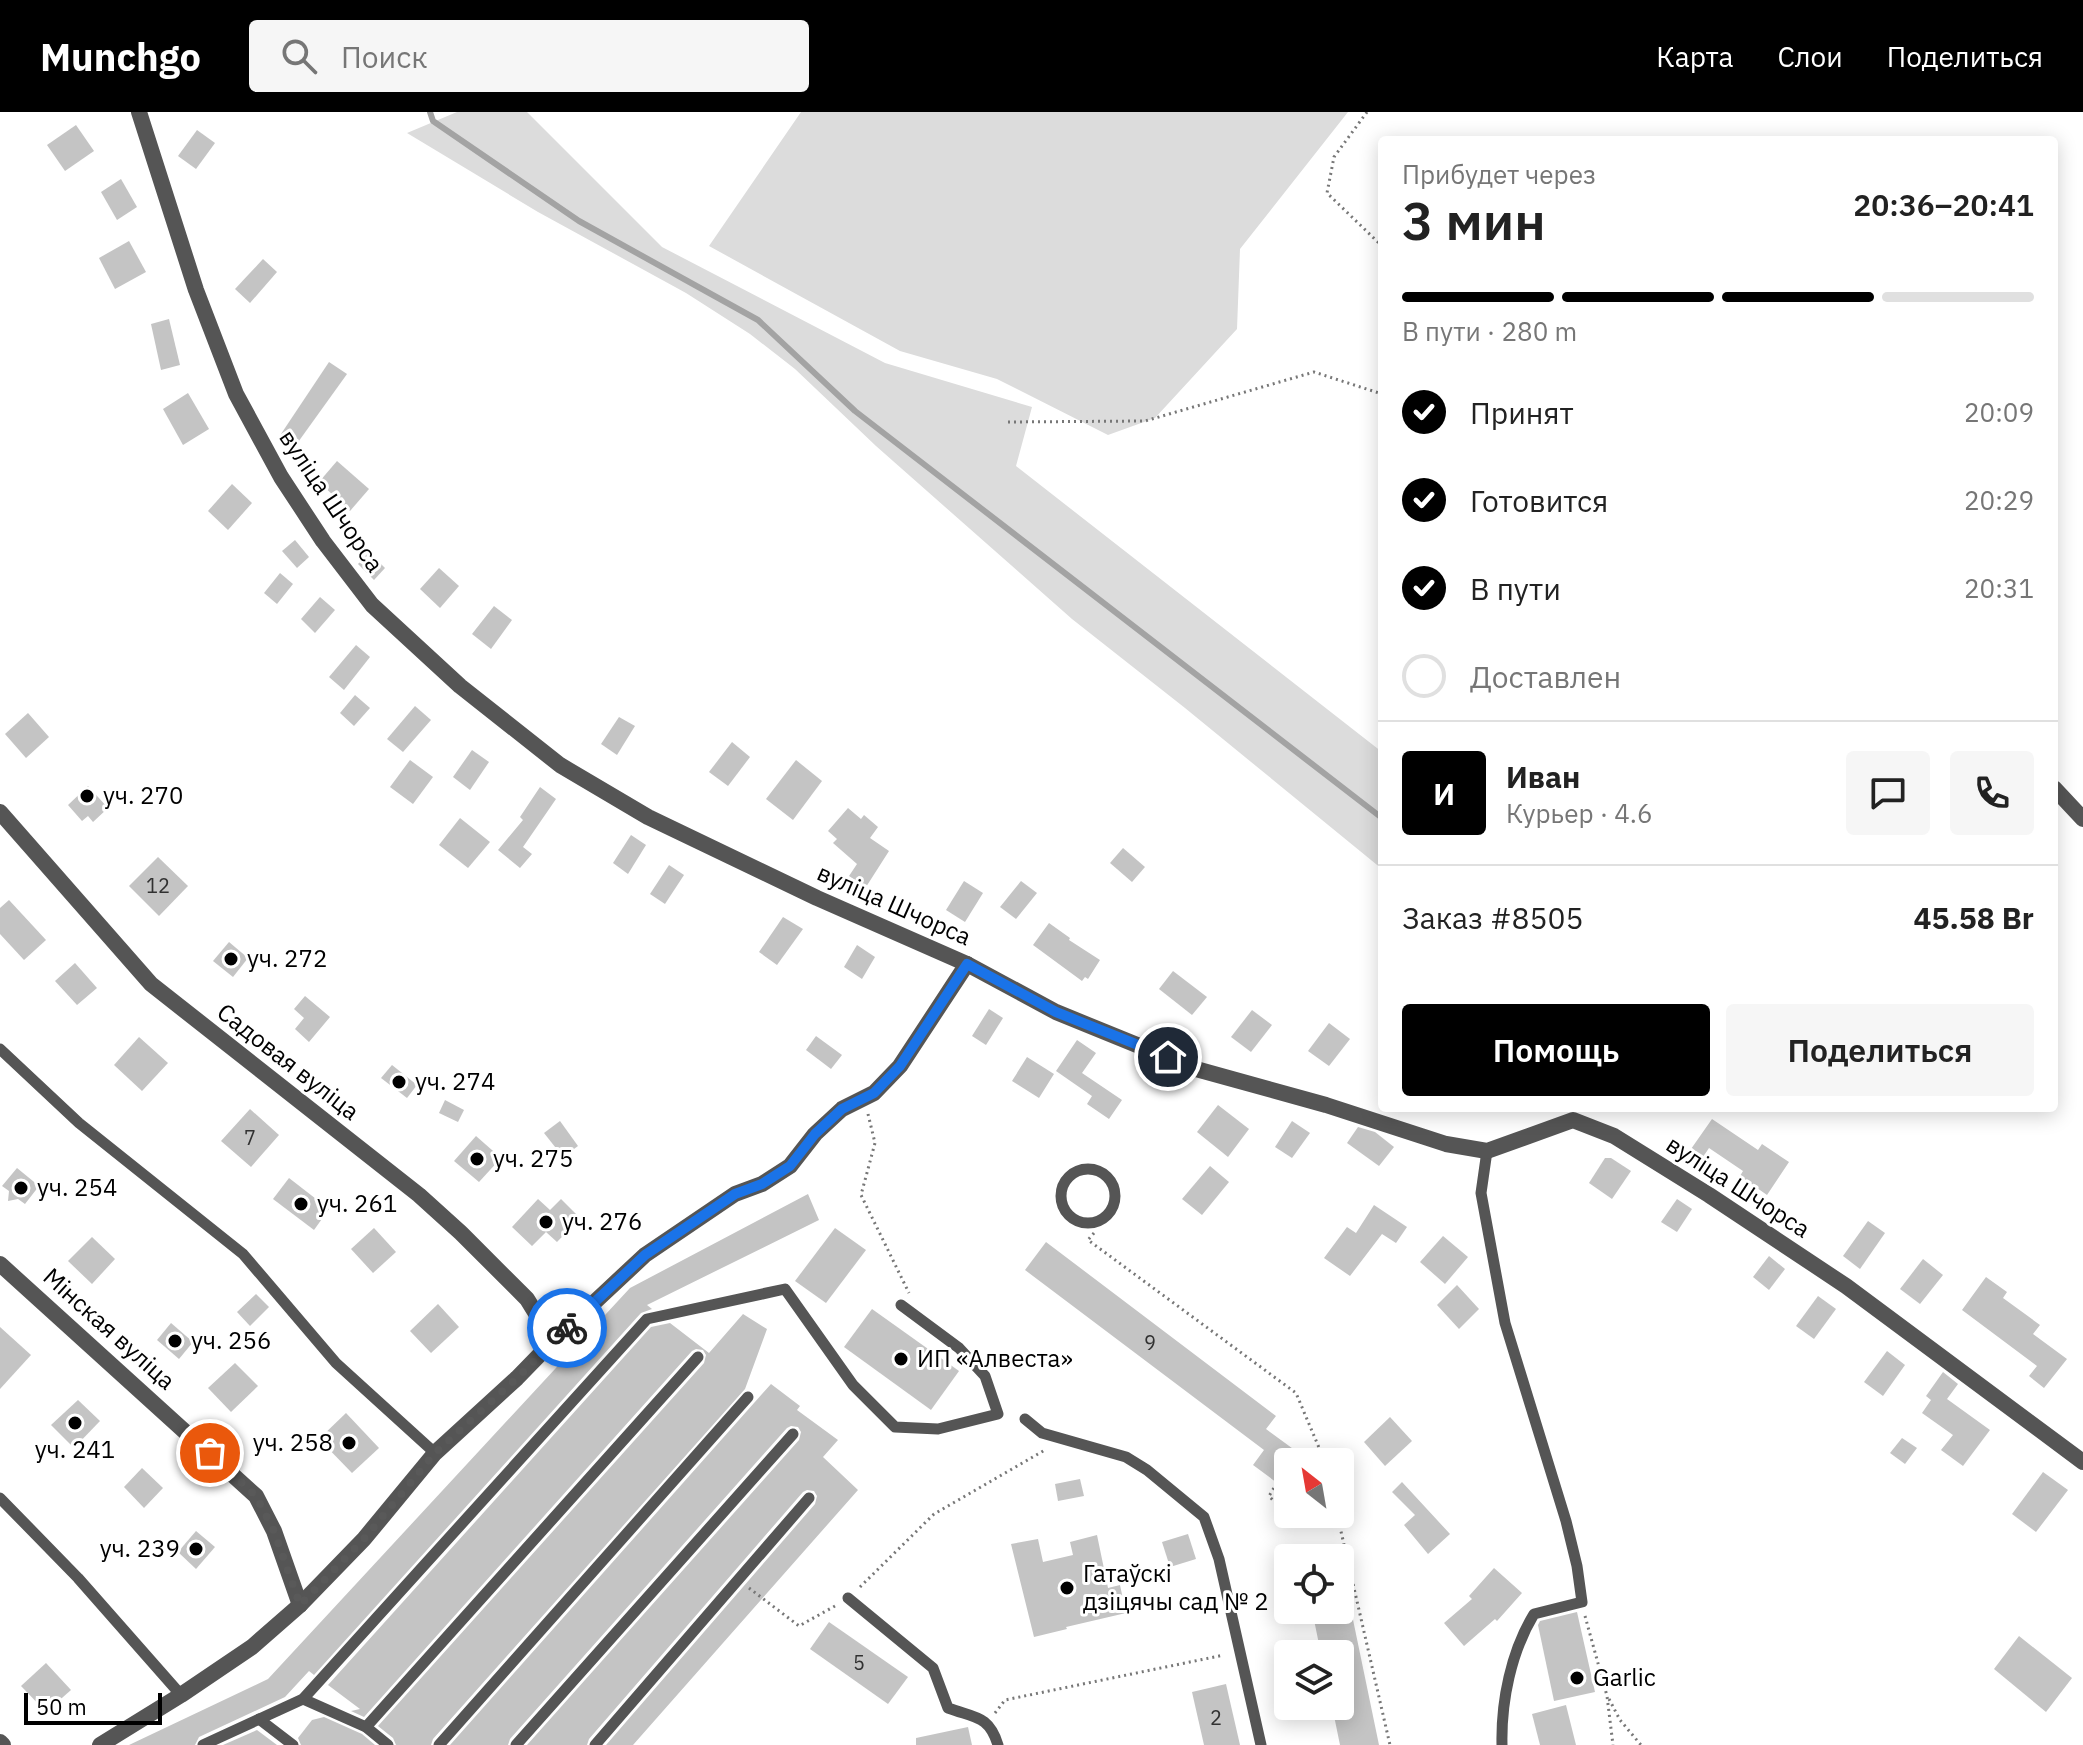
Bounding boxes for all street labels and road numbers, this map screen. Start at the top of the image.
street label: вуліца Шчорса [272,423,391,578]
street label: вуліца Шчорса [812,856,977,952]
street label: Садовая вуліца [211,996,366,1127]
street label: вуліца Шчорса [1660,1128,1817,1245]
street label: Мінская вуліца [37,1260,183,1396]

